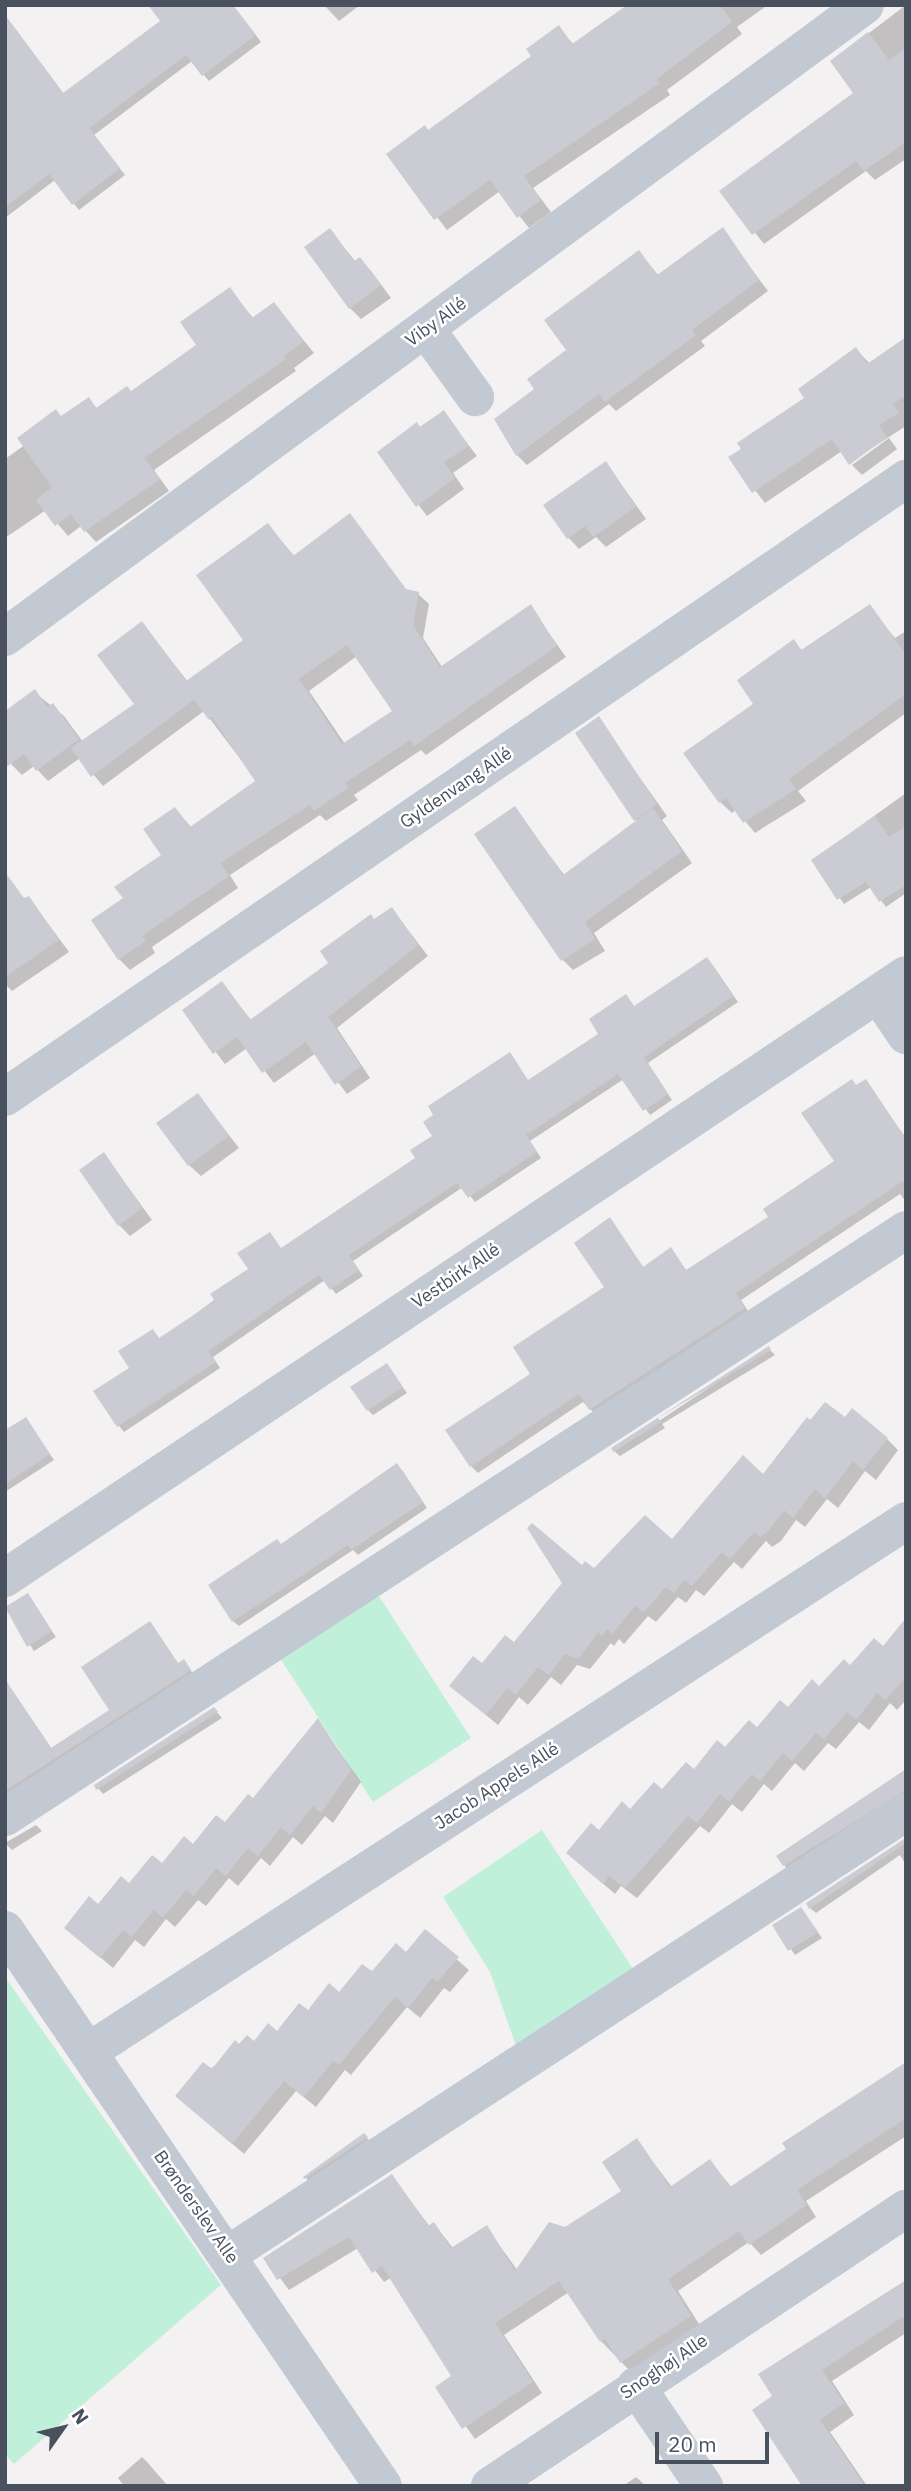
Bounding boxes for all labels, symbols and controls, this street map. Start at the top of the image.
street label: Viby Allé [401,293,471,351]
street label: Gyldenvang Allé [396,743,516,833]
street label: Vestbirk Allé [408,1239,504,1313]
street label: Jacob Appels Allé [431,1738,563,1834]
street label: Brønderslev Alle [149,2146,243,2268]
street label: Snoghøj Alle [616,2330,712,2404]
north arrow [28,2393,98,2463]
text: N [67,2404,94,2429]
scale bar [659,2418,773,2462]
text: 20 m [668,2430,717,2458]

